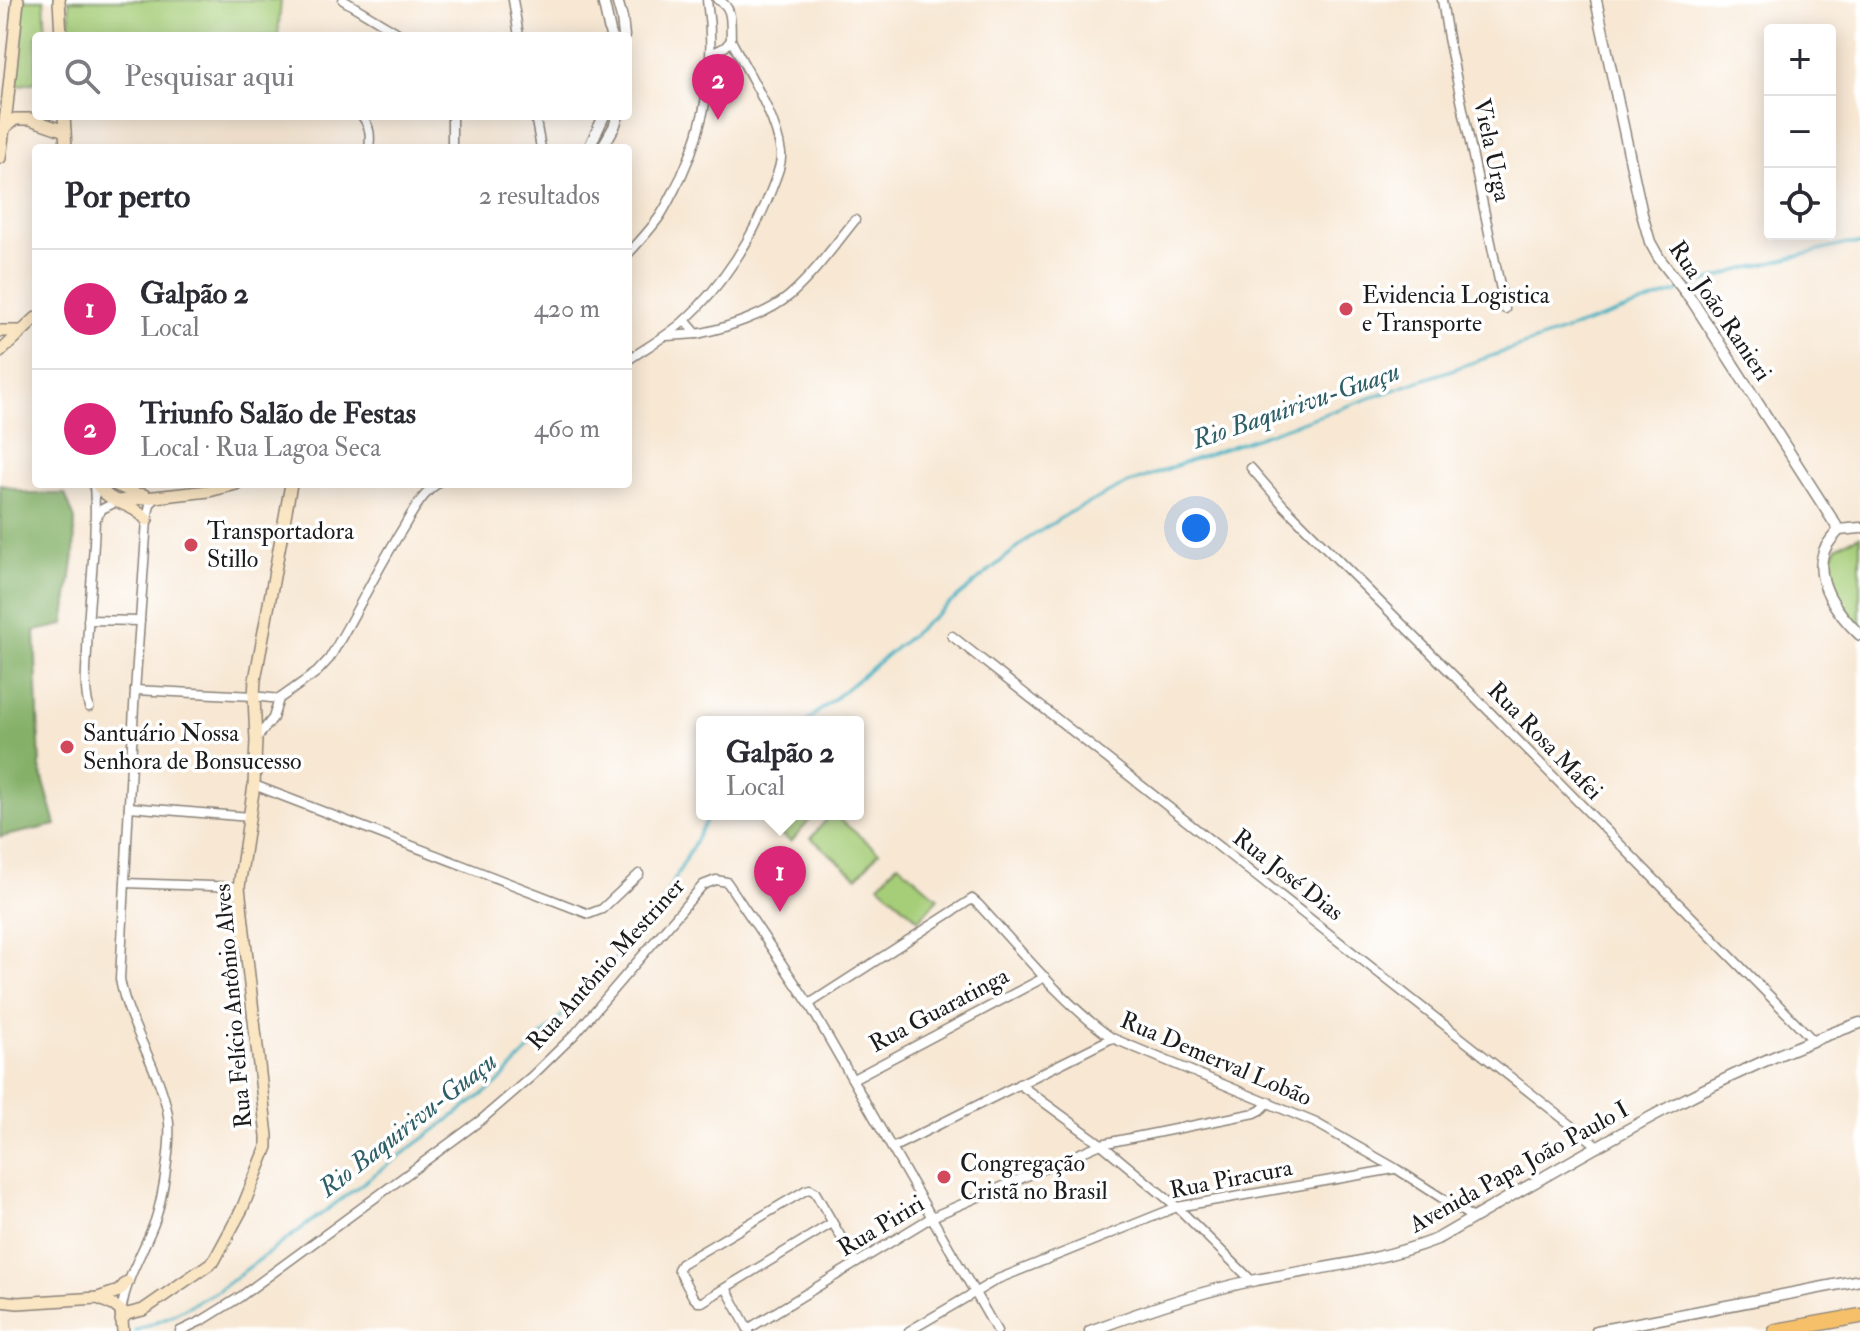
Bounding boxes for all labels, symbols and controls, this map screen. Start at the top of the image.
map controls [1764,24,1836,240]
button: + [1764,24,1836,96]
search box [32,32,632,120]
icon: search [60,54,104,98]
pin: 2 [692,54,744,120]
text: Pesquisar aqui [124,58,294,95]
street label: Viela Urga [1466,96,1518,205]
button: − [1764,96,1836,168]
button: locate [1764,168,1836,240]
text: Por perto [64,175,190,218]
text: 2 resultados [479,180,600,212]
street label: Rua João Ranieri [1662,235,1778,387]
text: Galpão 2 [140,275,249,312]
place label: Evidencia Logistica e Transporte [1362,280,1551,339]
text: 1 [85,293,95,325]
text: 420 m [534,293,600,325]
marker: Evidencia Logistica e Transporte [1337,300,1355,318]
text: Local [140,312,199,344]
water label: Rio Baquirivu-Guaçu [1187,356,1404,457]
text: Triunfo Salão de Festas [140,395,416,432]
text: 2 [83,413,97,445]
text: 460 m [534,413,600,445]
text: Local · Rua Lagoa Seca [140,432,381,464]
your location [1176,508,1216,548]
place label: Transportadora Stillo [207,516,355,575]
marker: Transportadora Stillo [182,536,200,554]
street label: Rua Rosa Mafei [1481,675,1609,807]
popup [696,716,864,820]
place label: Santuário Nossa Senhora de Bonsucesso [83,718,302,777]
text: Galpão 2 [726,734,834,771]
marker: Santuário Nossa Senhora de Bonsucesso [58,738,76,756]
text: Local [726,771,785,803]
street label: Rua José Dias [1226,822,1350,928]
pin: 1 [754,846,806,912]
street label: Rua Antônio Mestriner [520,871,692,1057]
street label: Rua Felício Antônio Alves [207,882,259,1130]
street label: Rua Guaratinga [864,960,1015,1060]
street label: Rua Demerval Lobão [1116,1005,1316,1113]
water label: Rio Baquirivu-Guaçu [312,1046,503,1205]
street label: Avenida Papa João Paulo I [1403,1094,1634,1241]
place label: Congregação Cristã no Brasil [960,1148,1108,1207]
street label: Rua Piracura [1167,1152,1296,1206]
marker: Congregação Cristã no Brasil [935,1168,953,1186]
street label: Rua Piriri [832,1188,930,1264]

